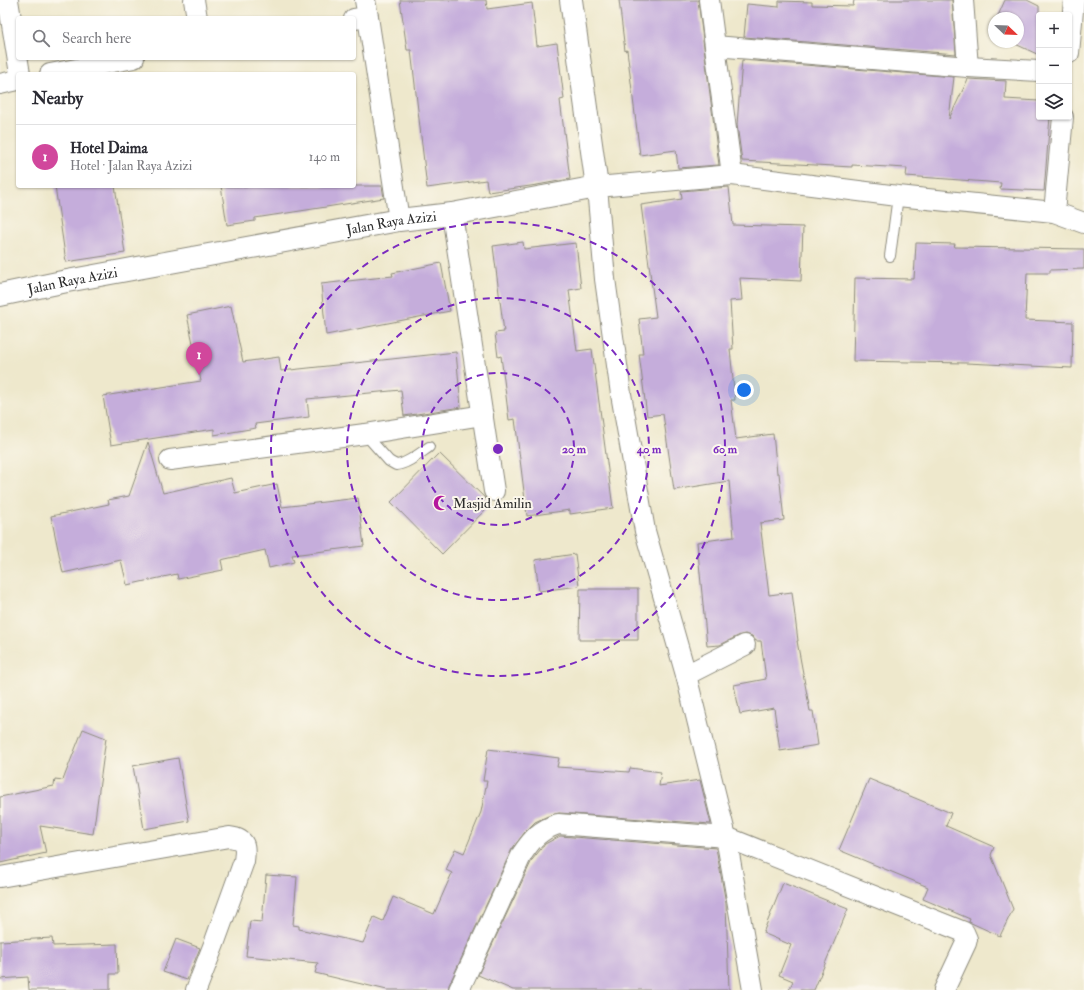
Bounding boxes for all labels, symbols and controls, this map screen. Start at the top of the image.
north arrow [988,12,1024,48]
map controls [1036,12,1072,120]
button: + [1036,12,1072,48]
search box [16,16,356,60]
icon: search [30,27,52,49]
text: Search here [62,29,131,48]
button: − [1036,48,1072,84]
button: layers [1036,84,1072,120]
text: Nearby [32,88,83,109]
text: Hotel Daima [70,139,148,158]
text: 1 [43,149,47,165]
text: 140 m [309,149,340,165]
text: Hotel · Jalan Raya Azizi [70,158,192,174]
street label: Jalan Raya Azizi [344,208,438,239]
street label: Jalan Raya Azizi [25,264,119,298]
pin: 1 [186,342,212,375]
your location [734,380,754,400]
centre of rings [491,442,505,456]
text: 20 m [562,442,587,457]
text: 40 m [636,442,662,457]
text: 60 m [713,442,738,457]
mosque icon: Masjid Amilin [432,494,450,512]
place label: Masjid Amilin [453,495,532,512]

